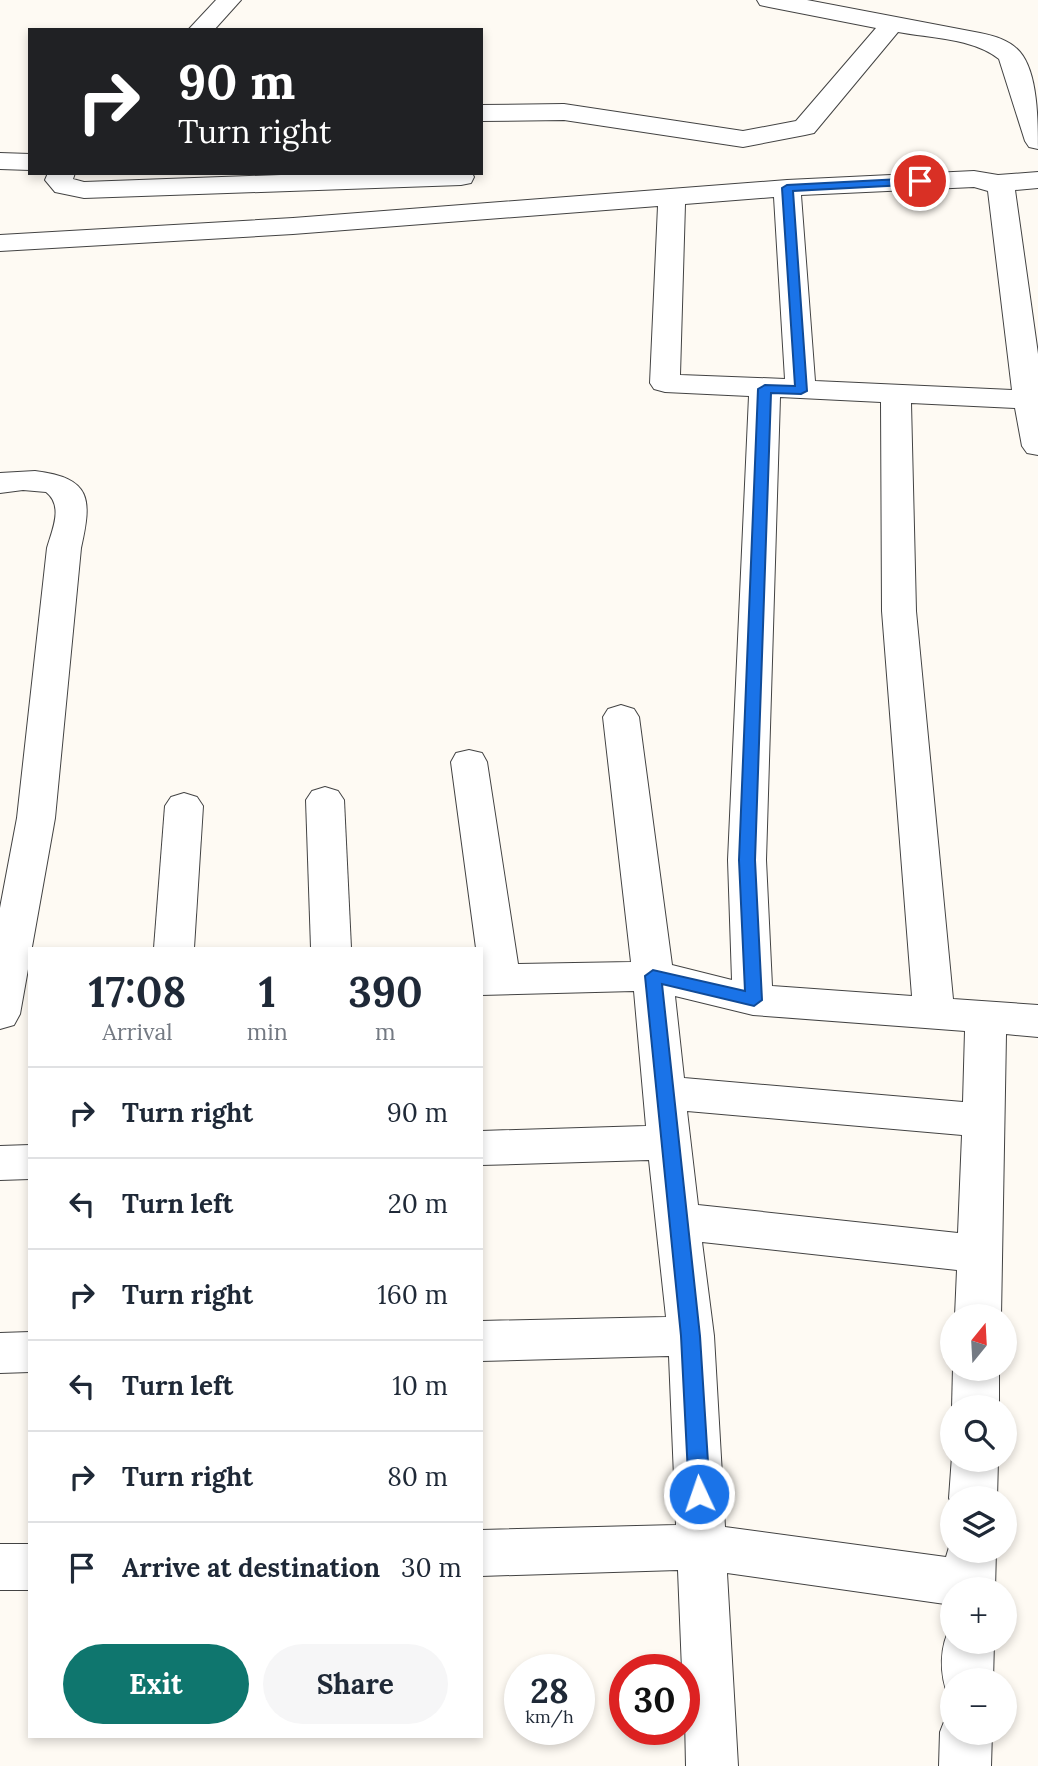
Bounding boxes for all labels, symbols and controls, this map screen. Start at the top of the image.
text: 90 m [178,50,295,112]
icon: right [63,56,154,147]
text: Turn right [178,111,331,152]
pin [890,151,950,211]
icon: arrive [901,162,939,200]
text: 17:08 [88,965,186,1019]
text: 1 [259,965,276,1019]
text: 390 [348,965,423,1019]
text: Arrival [102,1017,173,1046]
text: min [247,1017,288,1046]
text: m [375,1017,396,1046]
icon: right [63,1094,101,1132]
text: Turn right [122,1096,253,1129]
text: 90 m [387,1096,448,1129]
icon: left [63,1185,101,1223]
text: Turn left [122,1187,233,1220]
text: 20 m [388,1187,448,1220]
icon: right [63,1276,101,1314]
text: Turn right [122,1278,253,1311]
text: 160 m [377,1278,448,1311]
north arrow [940,1304,1017,1381]
map controls [940,1304,1017,1745]
icon: left [63,1367,101,1405]
text: Turn left [122,1369,233,1402]
text: 10 m [392,1369,448,1402]
button: search [940,1395,1017,1472]
position arrow [662,1457,736,1531]
icon: right [63,1458,101,1496]
text: Turn right [122,1460,253,1493]
text: 80 m [387,1460,448,1493]
button: layers [940,1486,1017,1563]
icon: arrive [63,1549,101,1587]
text: Arrive at destination [122,1551,380,1584]
text: 30 m [401,1551,462,1584]
button: + [940,1577,1017,1654]
button: Exit [63,1644,249,1724]
button: Share [263,1644,448,1724]
speed limit sign: 30 [609,1654,700,1745]
text: 28 [530,1668,569,1713]
button: − [940,1668,1017,1745]
text: km/h [525,1705,574,1728]

